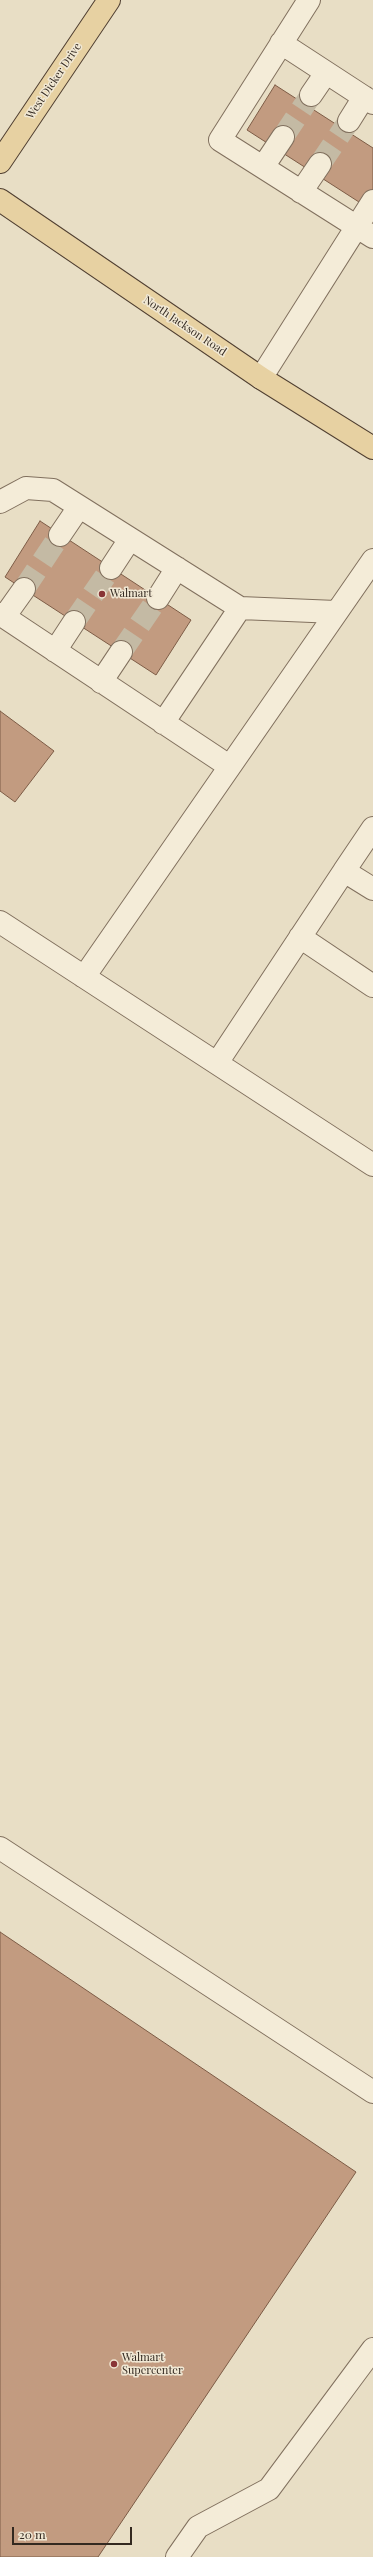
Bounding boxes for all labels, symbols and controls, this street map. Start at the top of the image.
street label: West Dicker Drive [24,41,84,121]
street label: North Jackson Road [141,293,229,359]
place label: Walmart [110,587,152,601]
marker: Walmart [97,589,107,599]
place label: Walmart Supercenter [122,2351,183,2377]
marker: Walmart Supercenter [109,2359,119,2369]
scale bar [14,2519,134,2545]
text: 20 m [19,2526,46,2542]

